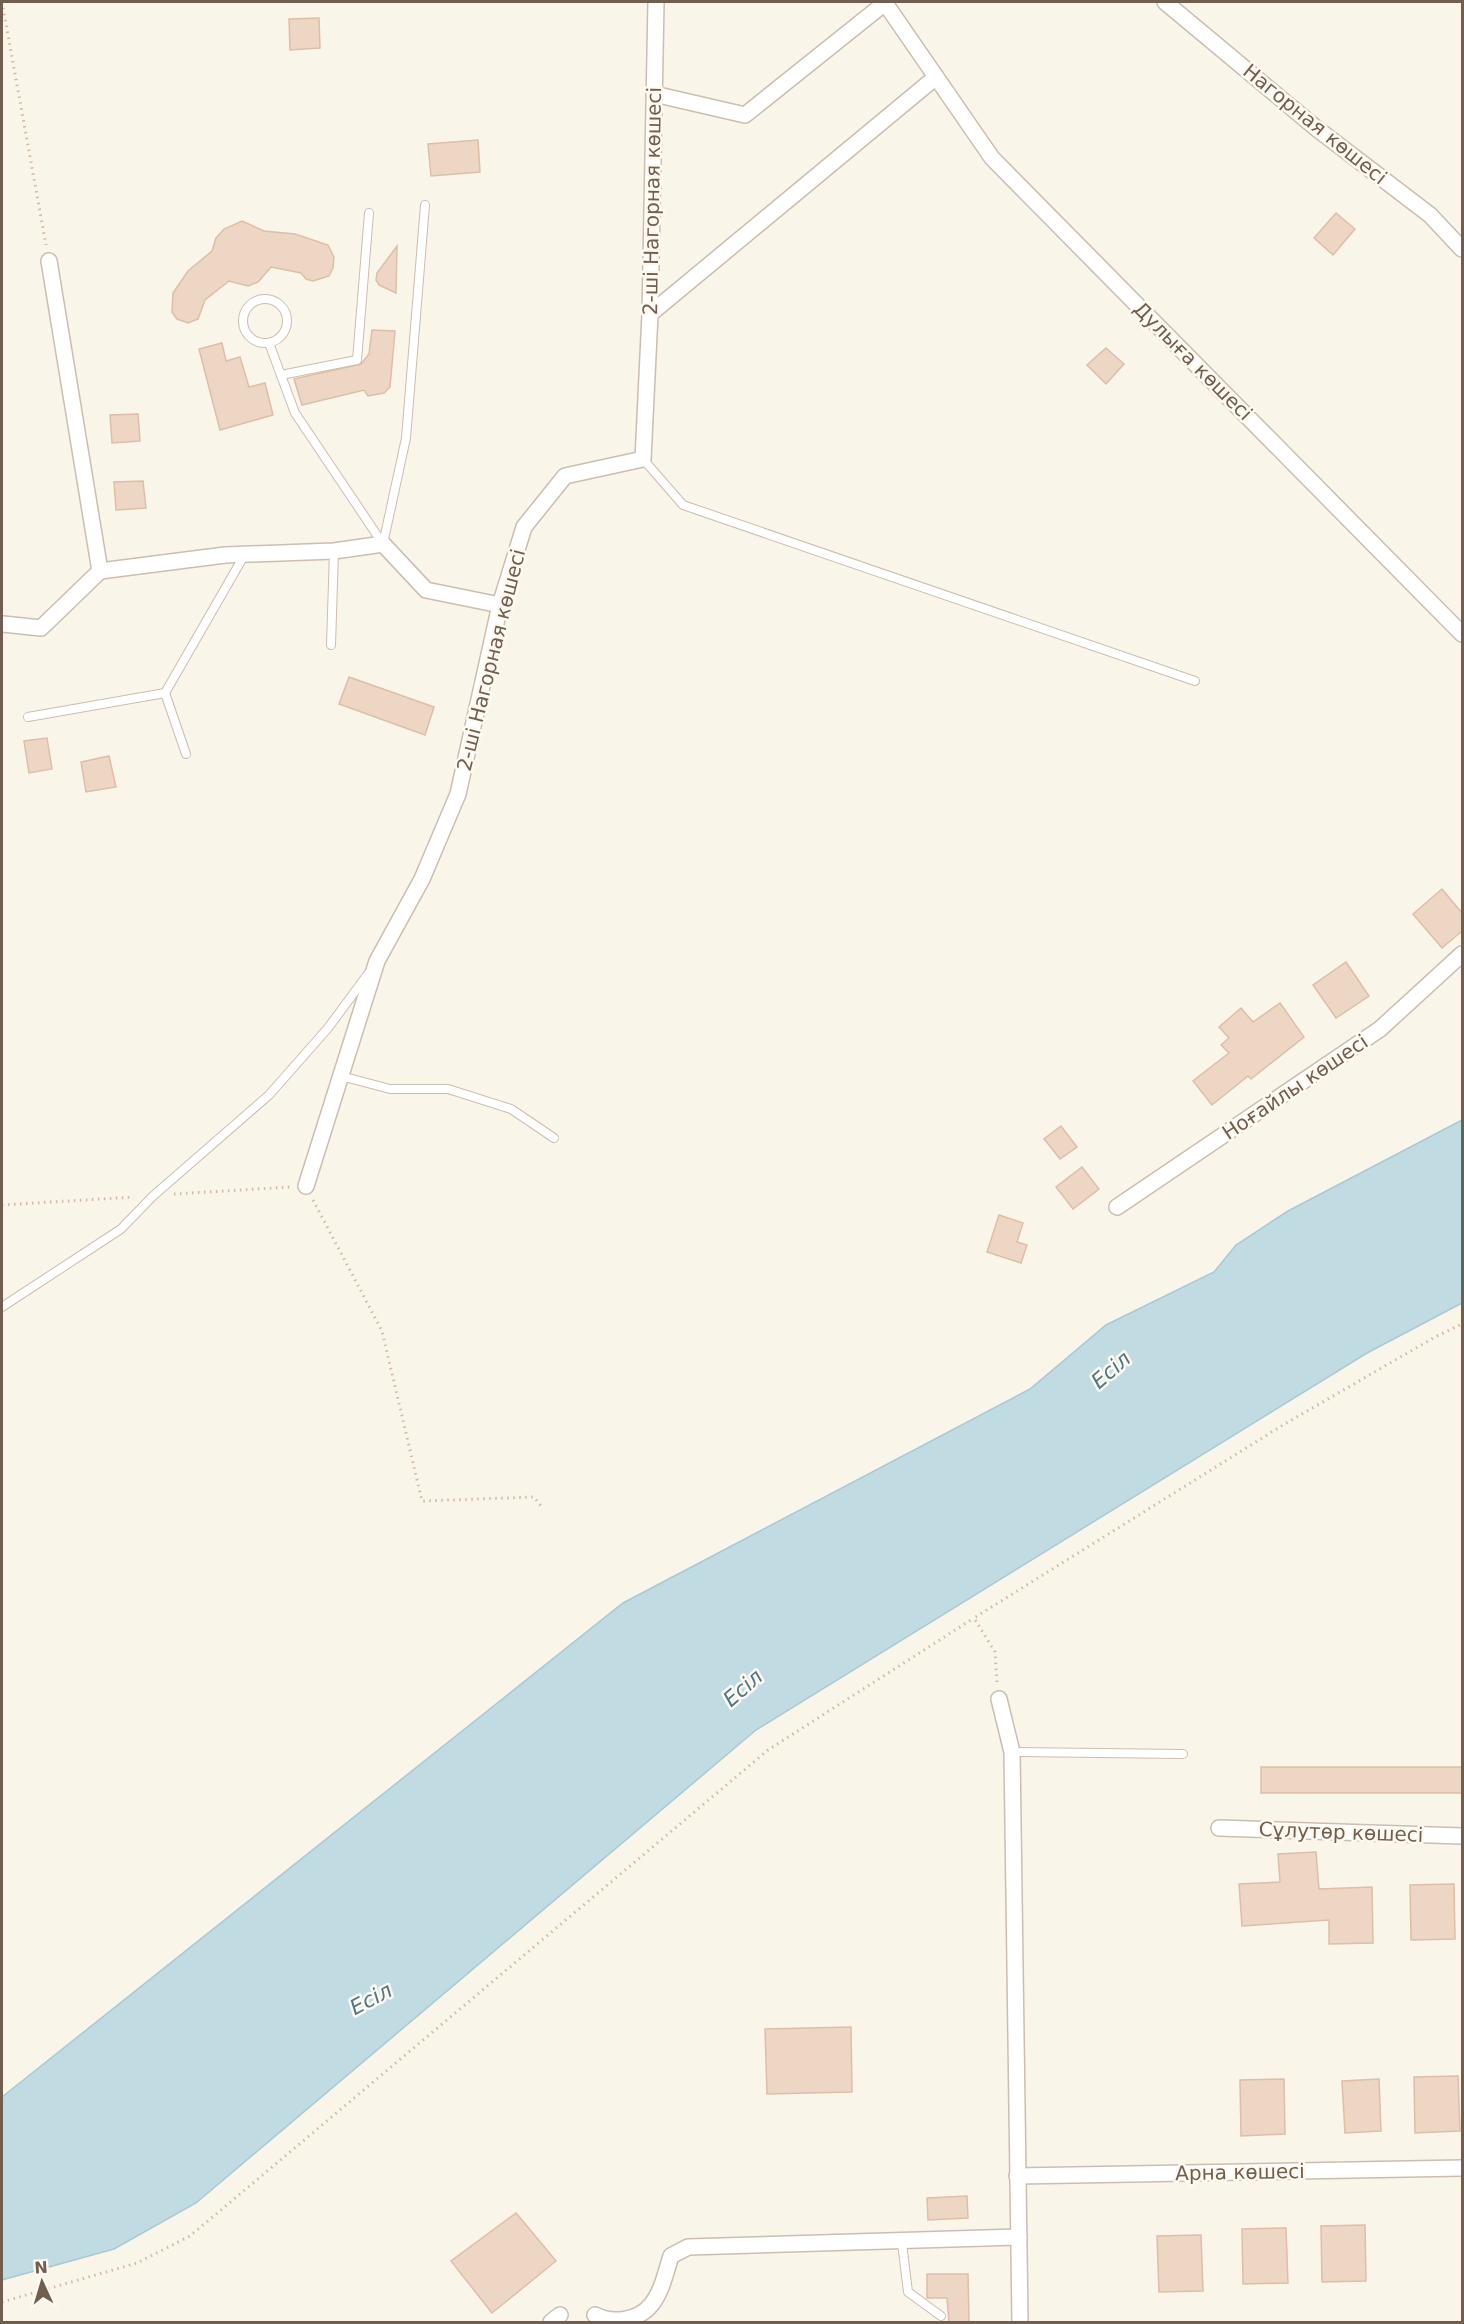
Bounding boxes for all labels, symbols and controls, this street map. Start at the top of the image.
street label: Нагорная көшесі [1238,59,1392,189]
street label: 2-ші Нагорная көшесі [638,87,666,315]
street label: Дулыға көшесі [1129,297,1257,425]
street label: 2-ші Нагорная көшесі [452,546,530,774]
street label: Ноғайлы көшесі [1218,1029,1372,1145]
water label: Есіл [1086,1346,1136,1394]
water label: Есіл [718,1664,768,1712]
street label: Сұлутөр көшесі [1258,1817,1424,1847]
water label: Есіл [346,1978,396,2020]
street label: Арна көшесі [1175,2159,1305,2185]
north arrow [12,2252,72,2312]
text: N [34,2258,48,2277]

